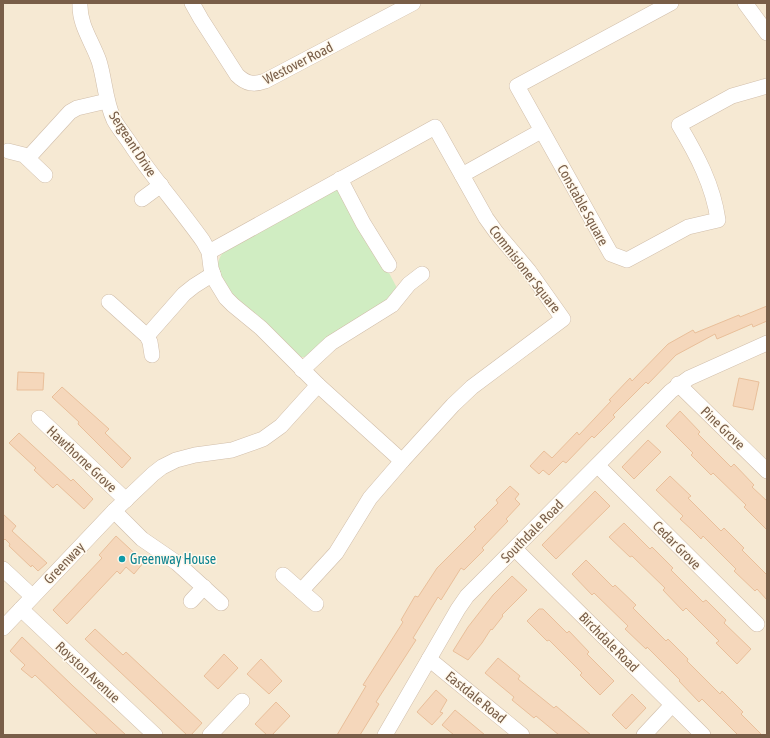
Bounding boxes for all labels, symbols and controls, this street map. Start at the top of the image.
street label: Westover Road [260,39,336,87]
street label: Sergeant Drive [106,108,160,180]
street label: Constable Square [554,162,612,248]
street label: Commisioner Square [486,222,564,316]
street label: Pine Grove [698,403,748,453]
street label: Hawthorne Grove [44,423,120,495]
street label: Southdale Road [497,496,567,566]
street label: Cedar Grove [650,518,704,572]
street label: Greenway [40,539,88,587]
place label: Greenway House [130,551,216,567]
marker: Greenway House [117,554,127,564]
street label: Birchdale Road [576,609,642,675]
street label: Royston Avenue [53,638,123,706]
street label: Eastdale Road [443,668,509,726]

